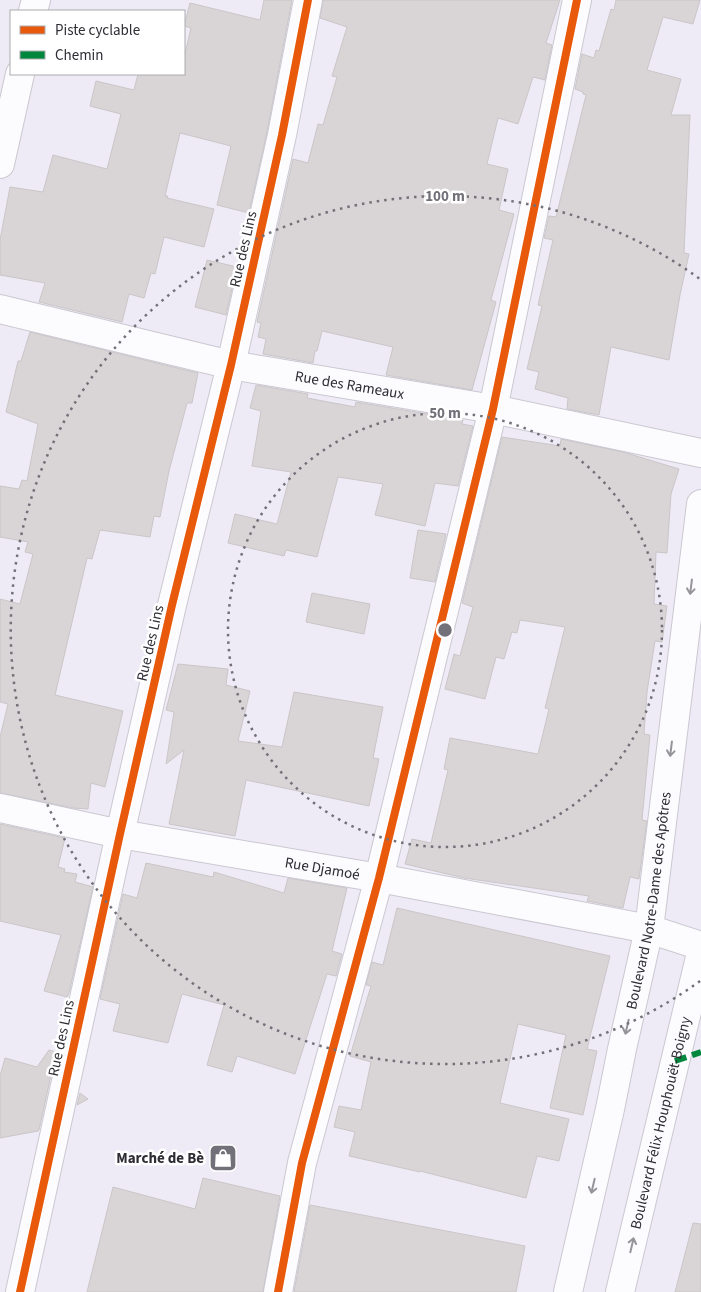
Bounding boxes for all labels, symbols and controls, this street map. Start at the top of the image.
legend [10,10,185,75]
text: Piste cyclable [55,20,140,41]
text: Chemin [55,45,104,66]
text: 100 m [425,186,465,207]
street label: Rue des Lins [225,209,262,289]
street label: Rue des Rameaux [293,366,406,405]
text: 50 m [429,403,461,424]
one-way arrow [686,579,696,595]
street label: Rue des Lins [132,603,169,683]
centre of rings [436,621,454,639]
one-way arrow [666,740,676,756]
street label: Boulevard Notre-Dame des Apôtres [621,791,677,1011]
street label: Rue Djamoé [283,852,361,886]
street label: Rue des Lins [43,998,80,1078]
street label: Boulevard Félix Houphouët-Boigny [625,1014,696,1231]
one-way arrow [622,1019,631,1035]
shop icon: Marché de Bè [208,1143,238,1173]
place label: Marché de Bè [116,1148,204,1169]
one-way arrow [588,1178,597,1194]
one-way arrow [628,1237,637,1253]

